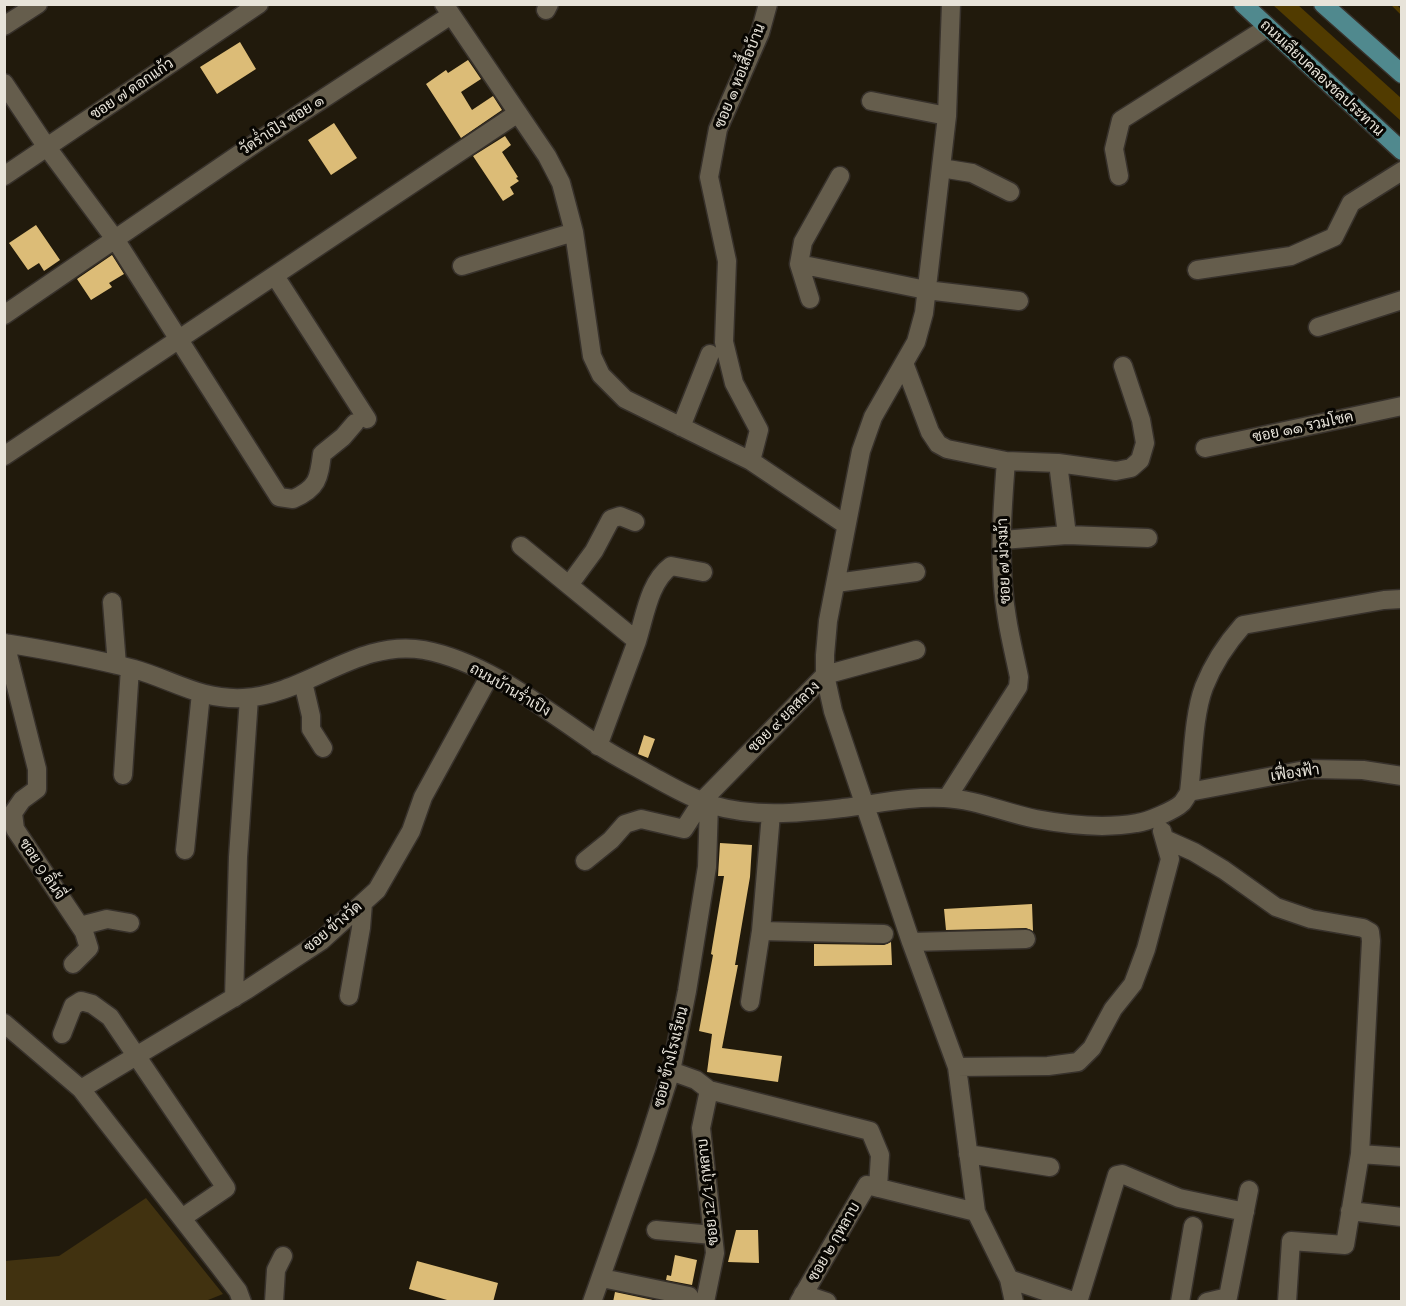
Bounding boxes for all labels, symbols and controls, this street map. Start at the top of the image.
street label: ถนนเลียบคลองชลประทาน [1256,16,1388,140]
street label: ซอย ๑ หอเสื้อบ้าน [711,21,769,131]
street label: ซอย ๗ ดอกแก้ว [87,54,177,124]
street label: วัดร่ำเปิง ซอย ๑ [237,91,327,159]
street label: ซอย ๑๑ รวมโชค [1251,408,1355,446]
street label: ซอย ๗ ม่วงม้า [994,518,1014,604]
street label: ถนนบ้านร่ำเปิง [466,660,554,720]
street label: ซอย ๙ ยลสลวง [744,677,824,757]
street label: เฟื่องฟ้า [1269,761,1321,785]
street label: ซอย 9 ลิ้นจี่ [15,835,69,903]
street label: ซอย ข้างวัด [300,898,366,956]
street label: ซอย ข้างโรงเรียน [650,1005,692,1109]
street label: ซอย 12/1 กุหลาบ [693,1138,723,1246]
street label: ซอย ๒ กุหลาบ [804,1199,864,1285]

